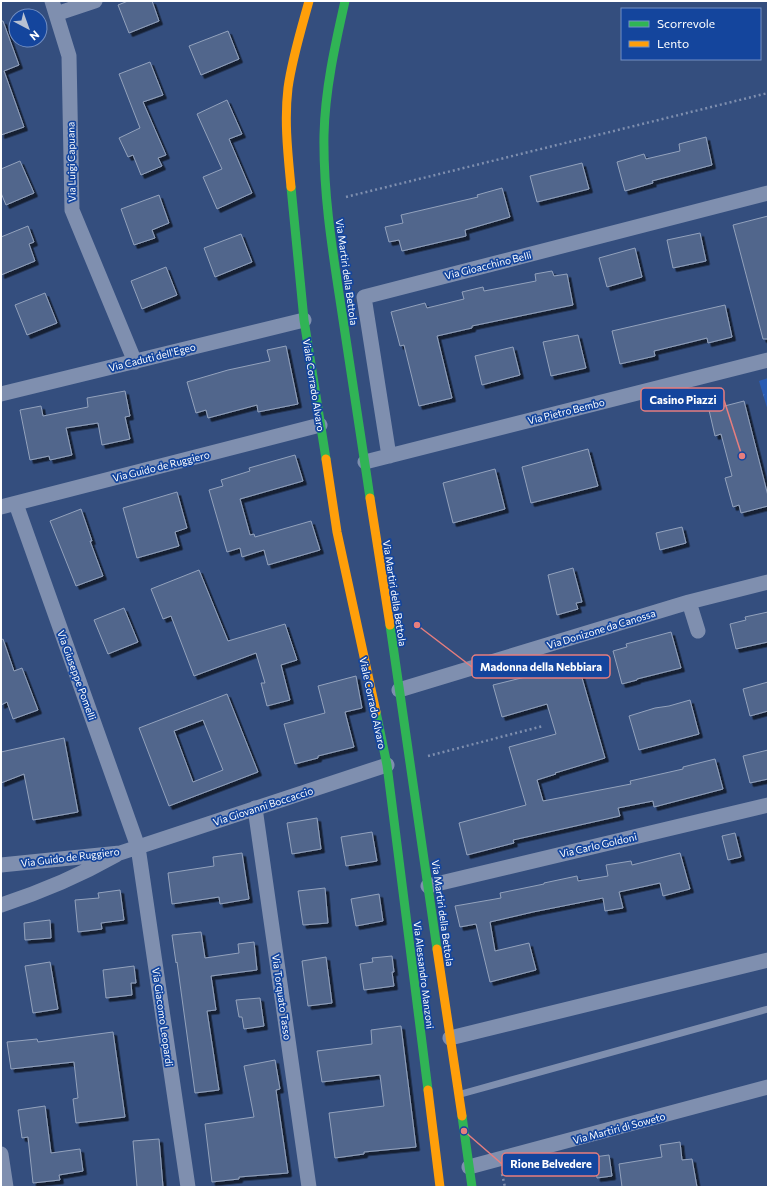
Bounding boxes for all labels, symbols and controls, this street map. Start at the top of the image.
north arrow [8,8,48,48]
legend [621,8,761,60]
text: Scorrevole [657,16,715,30]
text: N [28,28,42,44]
text: Lento [657,36,689,50]
street label: Via Luigi Capuana [64,122,78,202]
street label: Via Martiri della Bettola [334,218,360,326]
street label: Via Gioacchino Belli [443,248,533,282]
street label: Viale Corrado Alvaro [301,338,327,432]
street label: Via Caduti dell'Egeo [107,340,197,374]
callout: Casino Piazzi [641,388,724,411]
text: Casino Piazzi [650,393,716,406]
street label: Via Pietro Bembo [526,396,606,426]
street label: Via Guido de Ruggiero [111,448,211,484]
street label: Via Martiri della Bettola [381,539,409,647]
street label: Via Donizone da Canossa [545,607,657,651]
street label: Via Giuseppe Pomelli [55,628,99,722]
callout: Madonna della Nebbiara [472,655,610,678]
street label: Viale Corrado Alvaro [357,656,389,750]
text: Madonna della Nebbiara [480,660,602,673]
street label: Via Giovanni Boccaccio [211,784,315,828]
street label: Via Carlo Goldoni [558,830,638,860]
street label: Via Guido de Ruggiero [20,845,120,869]
street label: Via Martiri della Bettola [430,859,456,967]
street label: Via Alessandro Manzoni [411,920,437,1030]
street label: Via Torquato Tasso [270,953,294,1041]
street label: Via Giacomo Leopardi [150,967,176,1067]
street label: Via Martiri di Soweto [571,1110,667,1146]
callout: Rione Belvedere [502,1153,599,1176]
text: Rione Belvedere [510,1157,592,1170]

